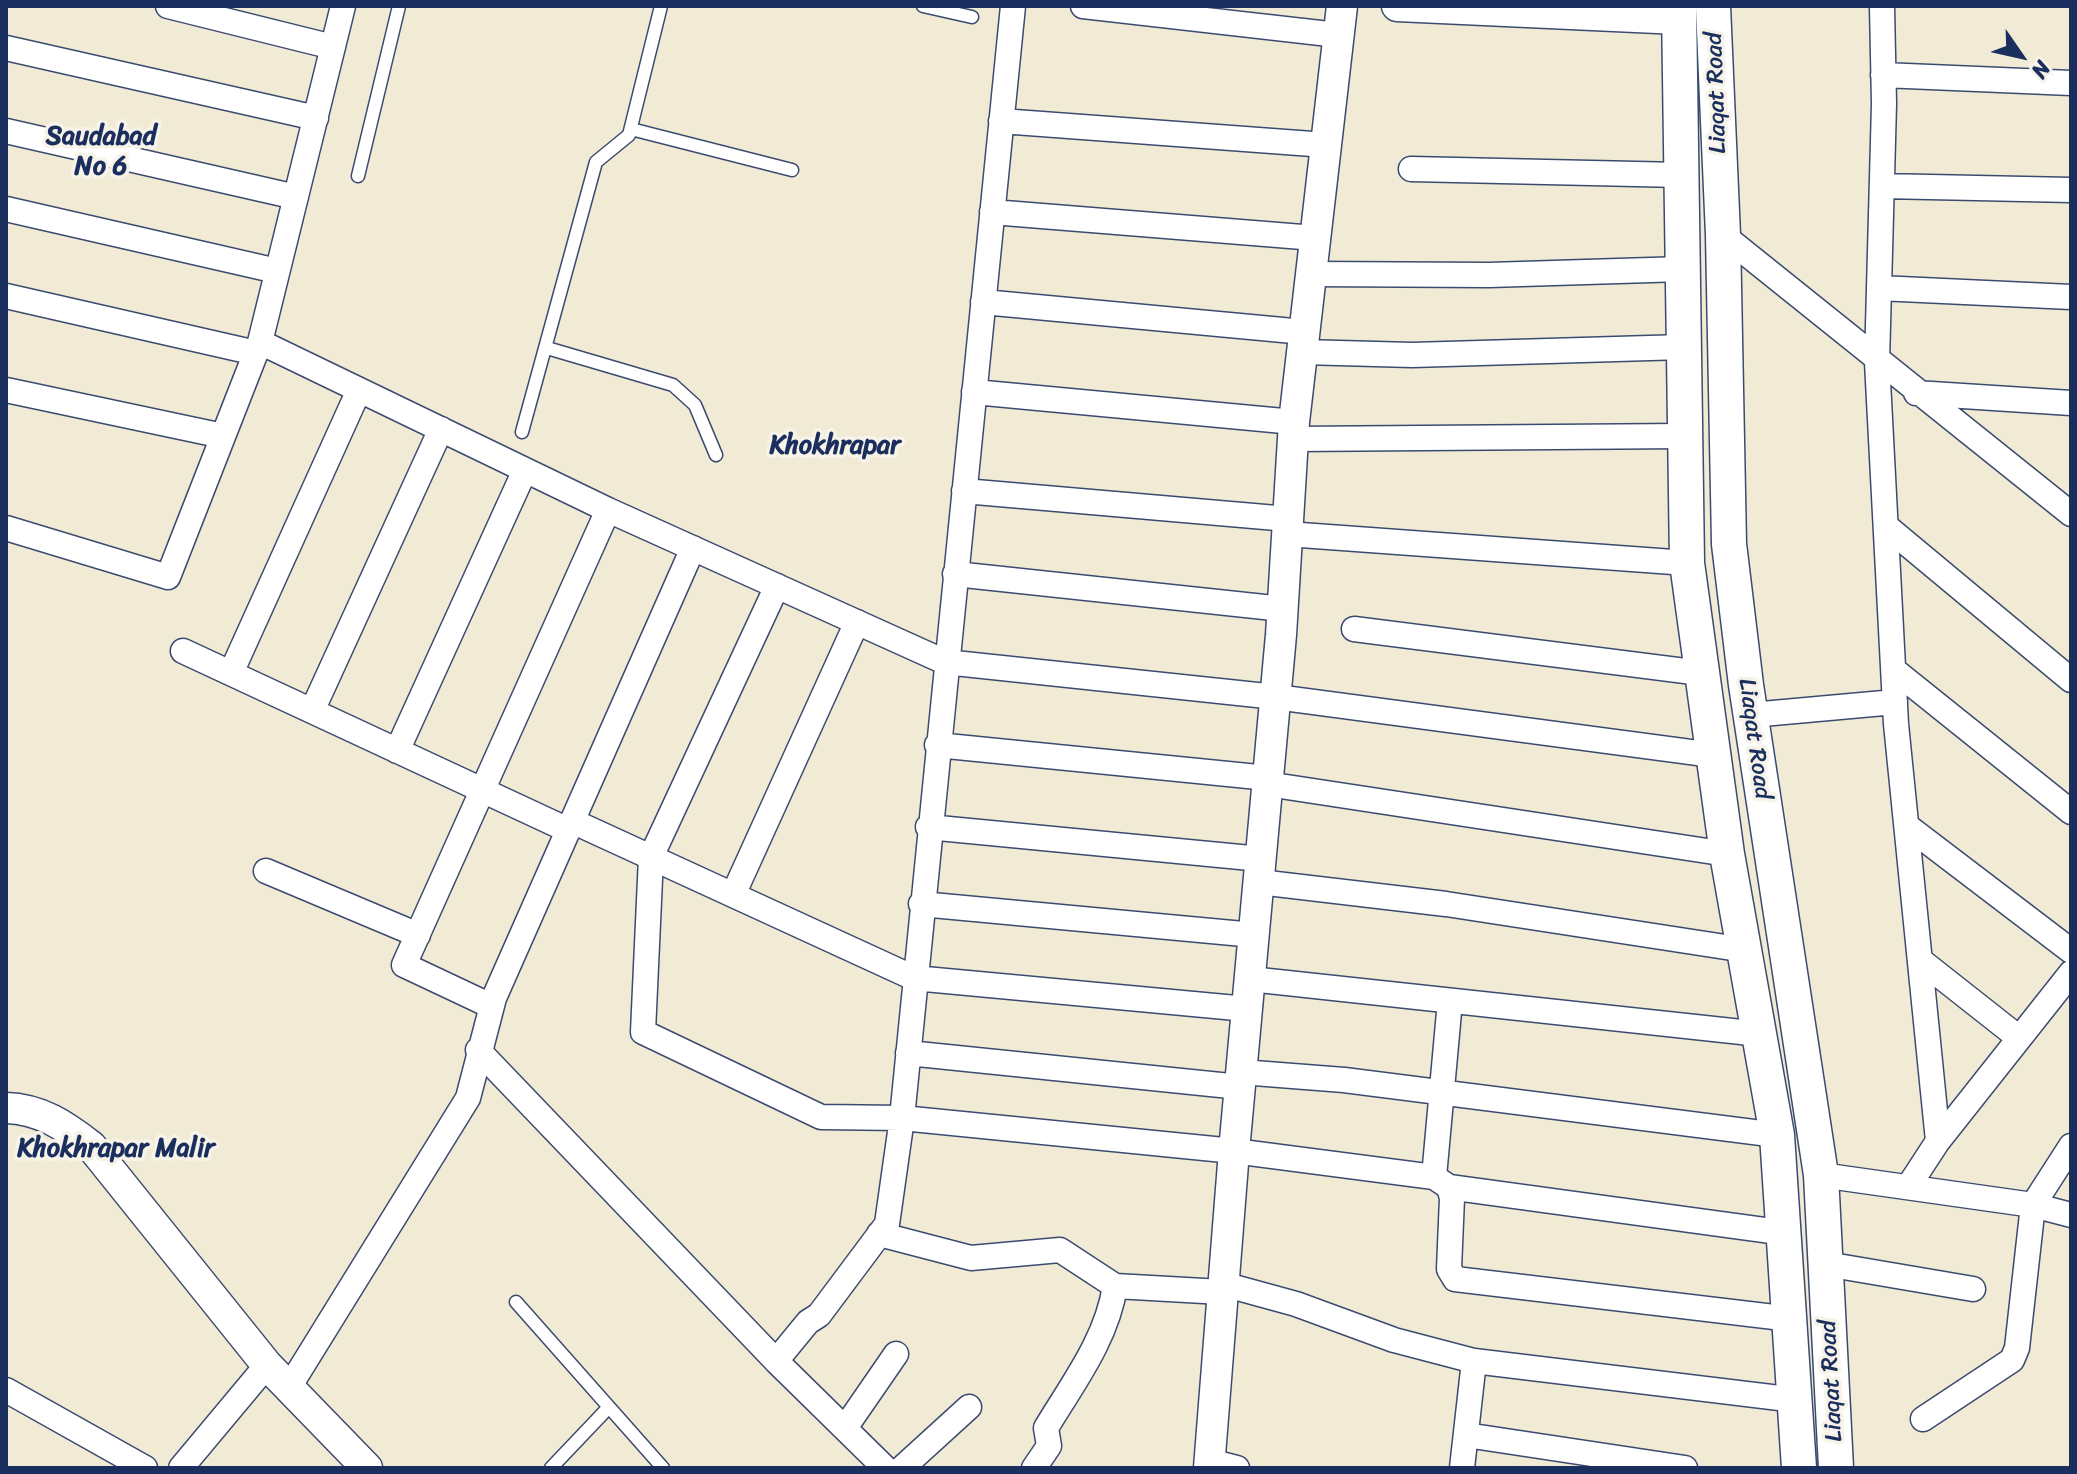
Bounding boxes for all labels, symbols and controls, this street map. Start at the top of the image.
north arrow [1981,16,2061,96]
street label: Liaqat Road [1700,32,1734,154]
text: N [2021,52,2062,87]
district label: Saudabad No 6 [46,121,156,182]
district label: Khokhrapar [769,430,901,462]
street label: Liaqat Road [1731,677,1777,801]
district label: Khokhrapar Malir [17,1133,215,1165]
street label: Liaqat Road [1814,1319,1850,1443]

